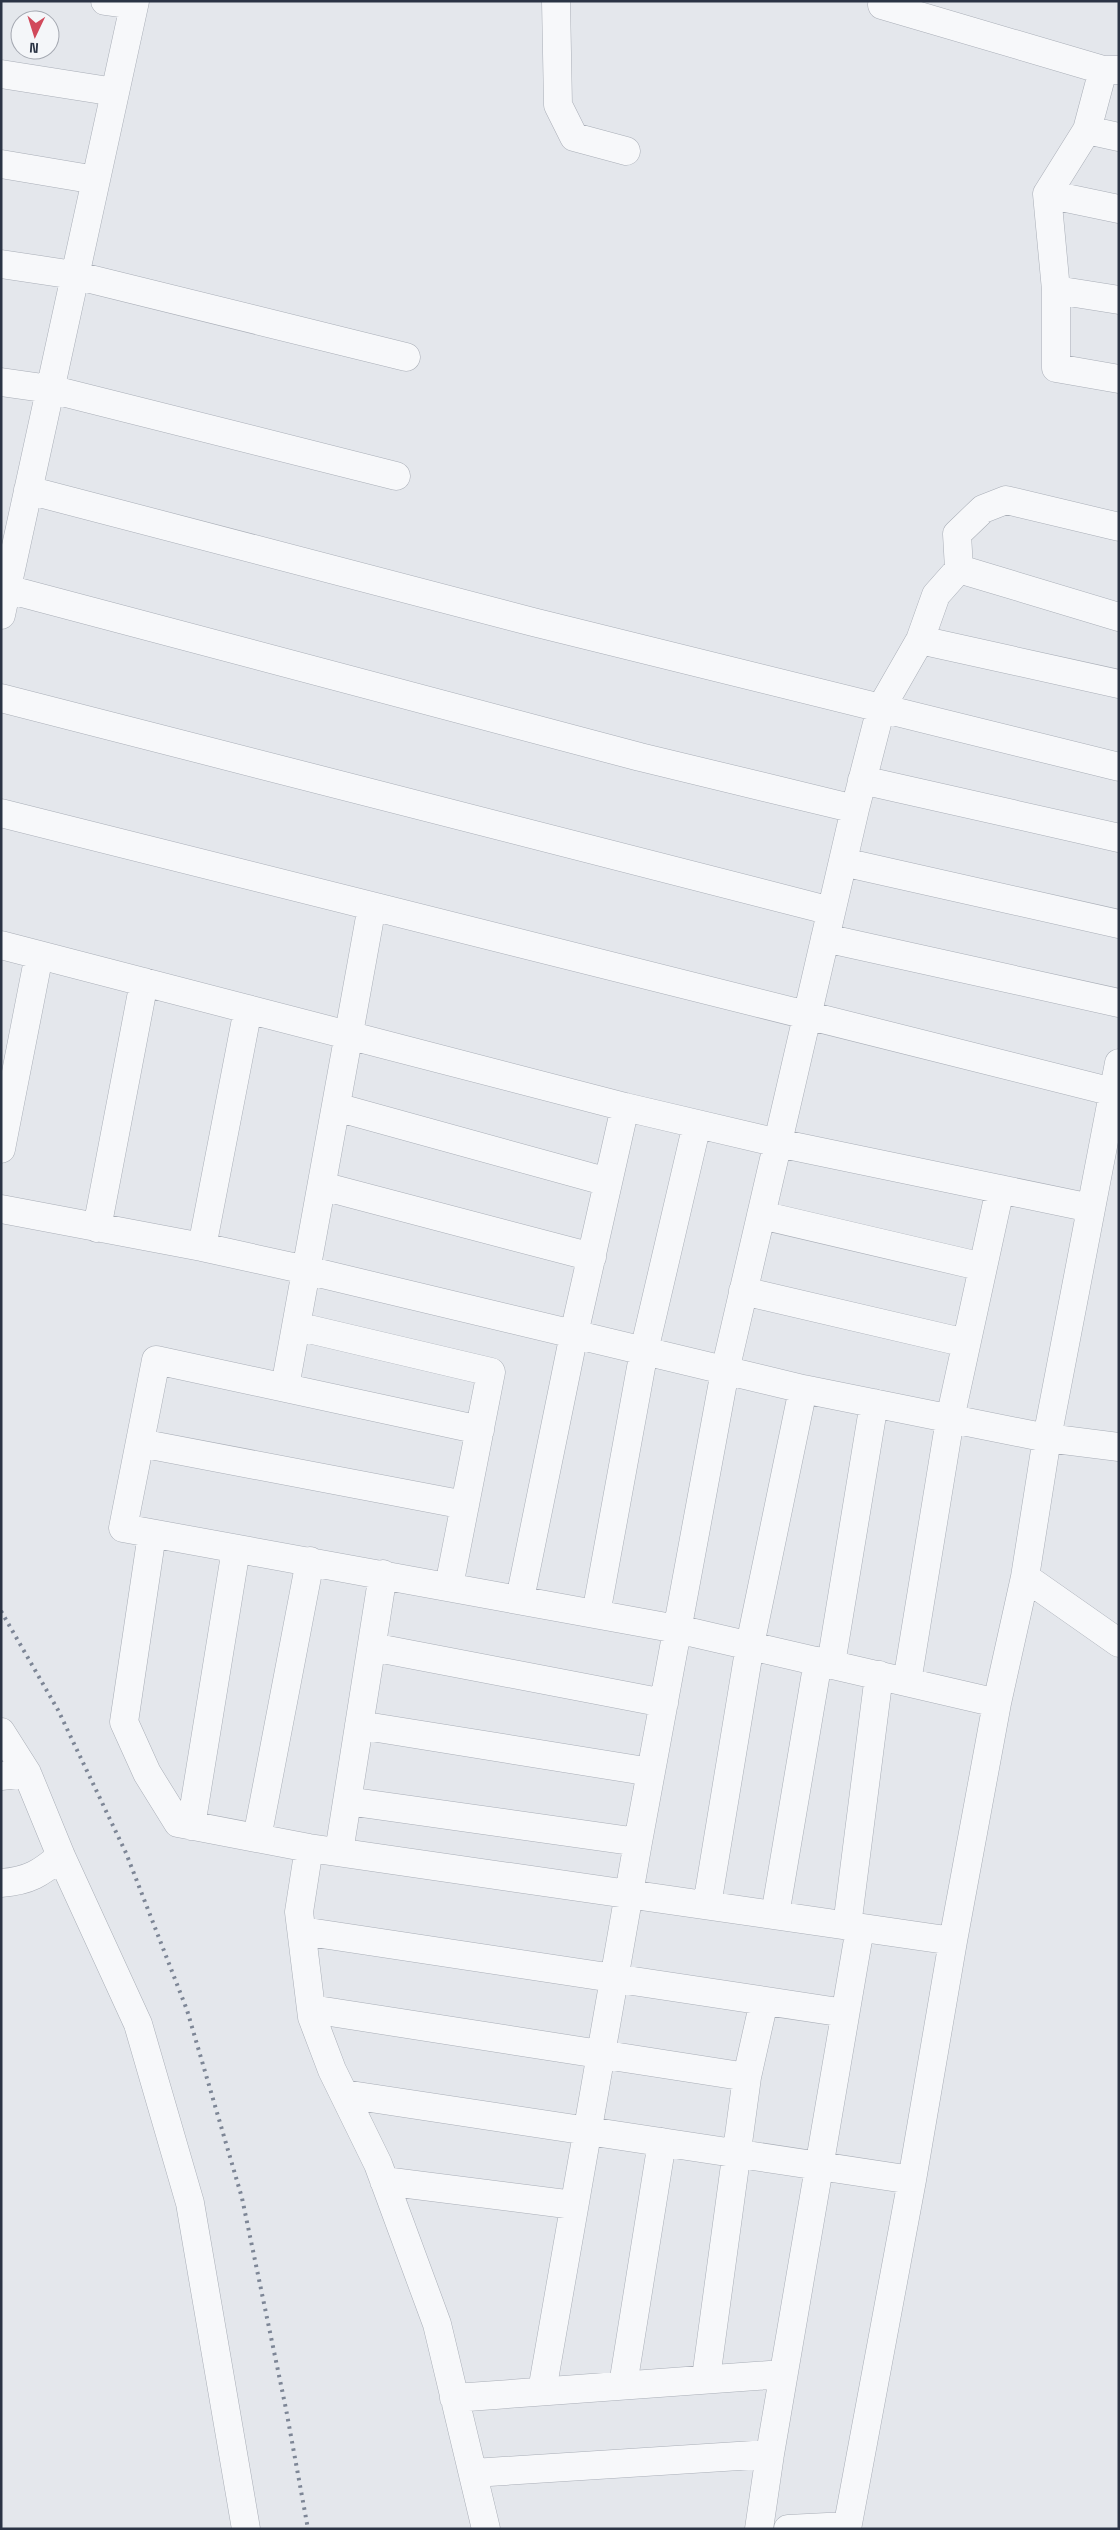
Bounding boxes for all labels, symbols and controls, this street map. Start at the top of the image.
north arrow [10,10,60,60]
text: N [29,39,39,57]

